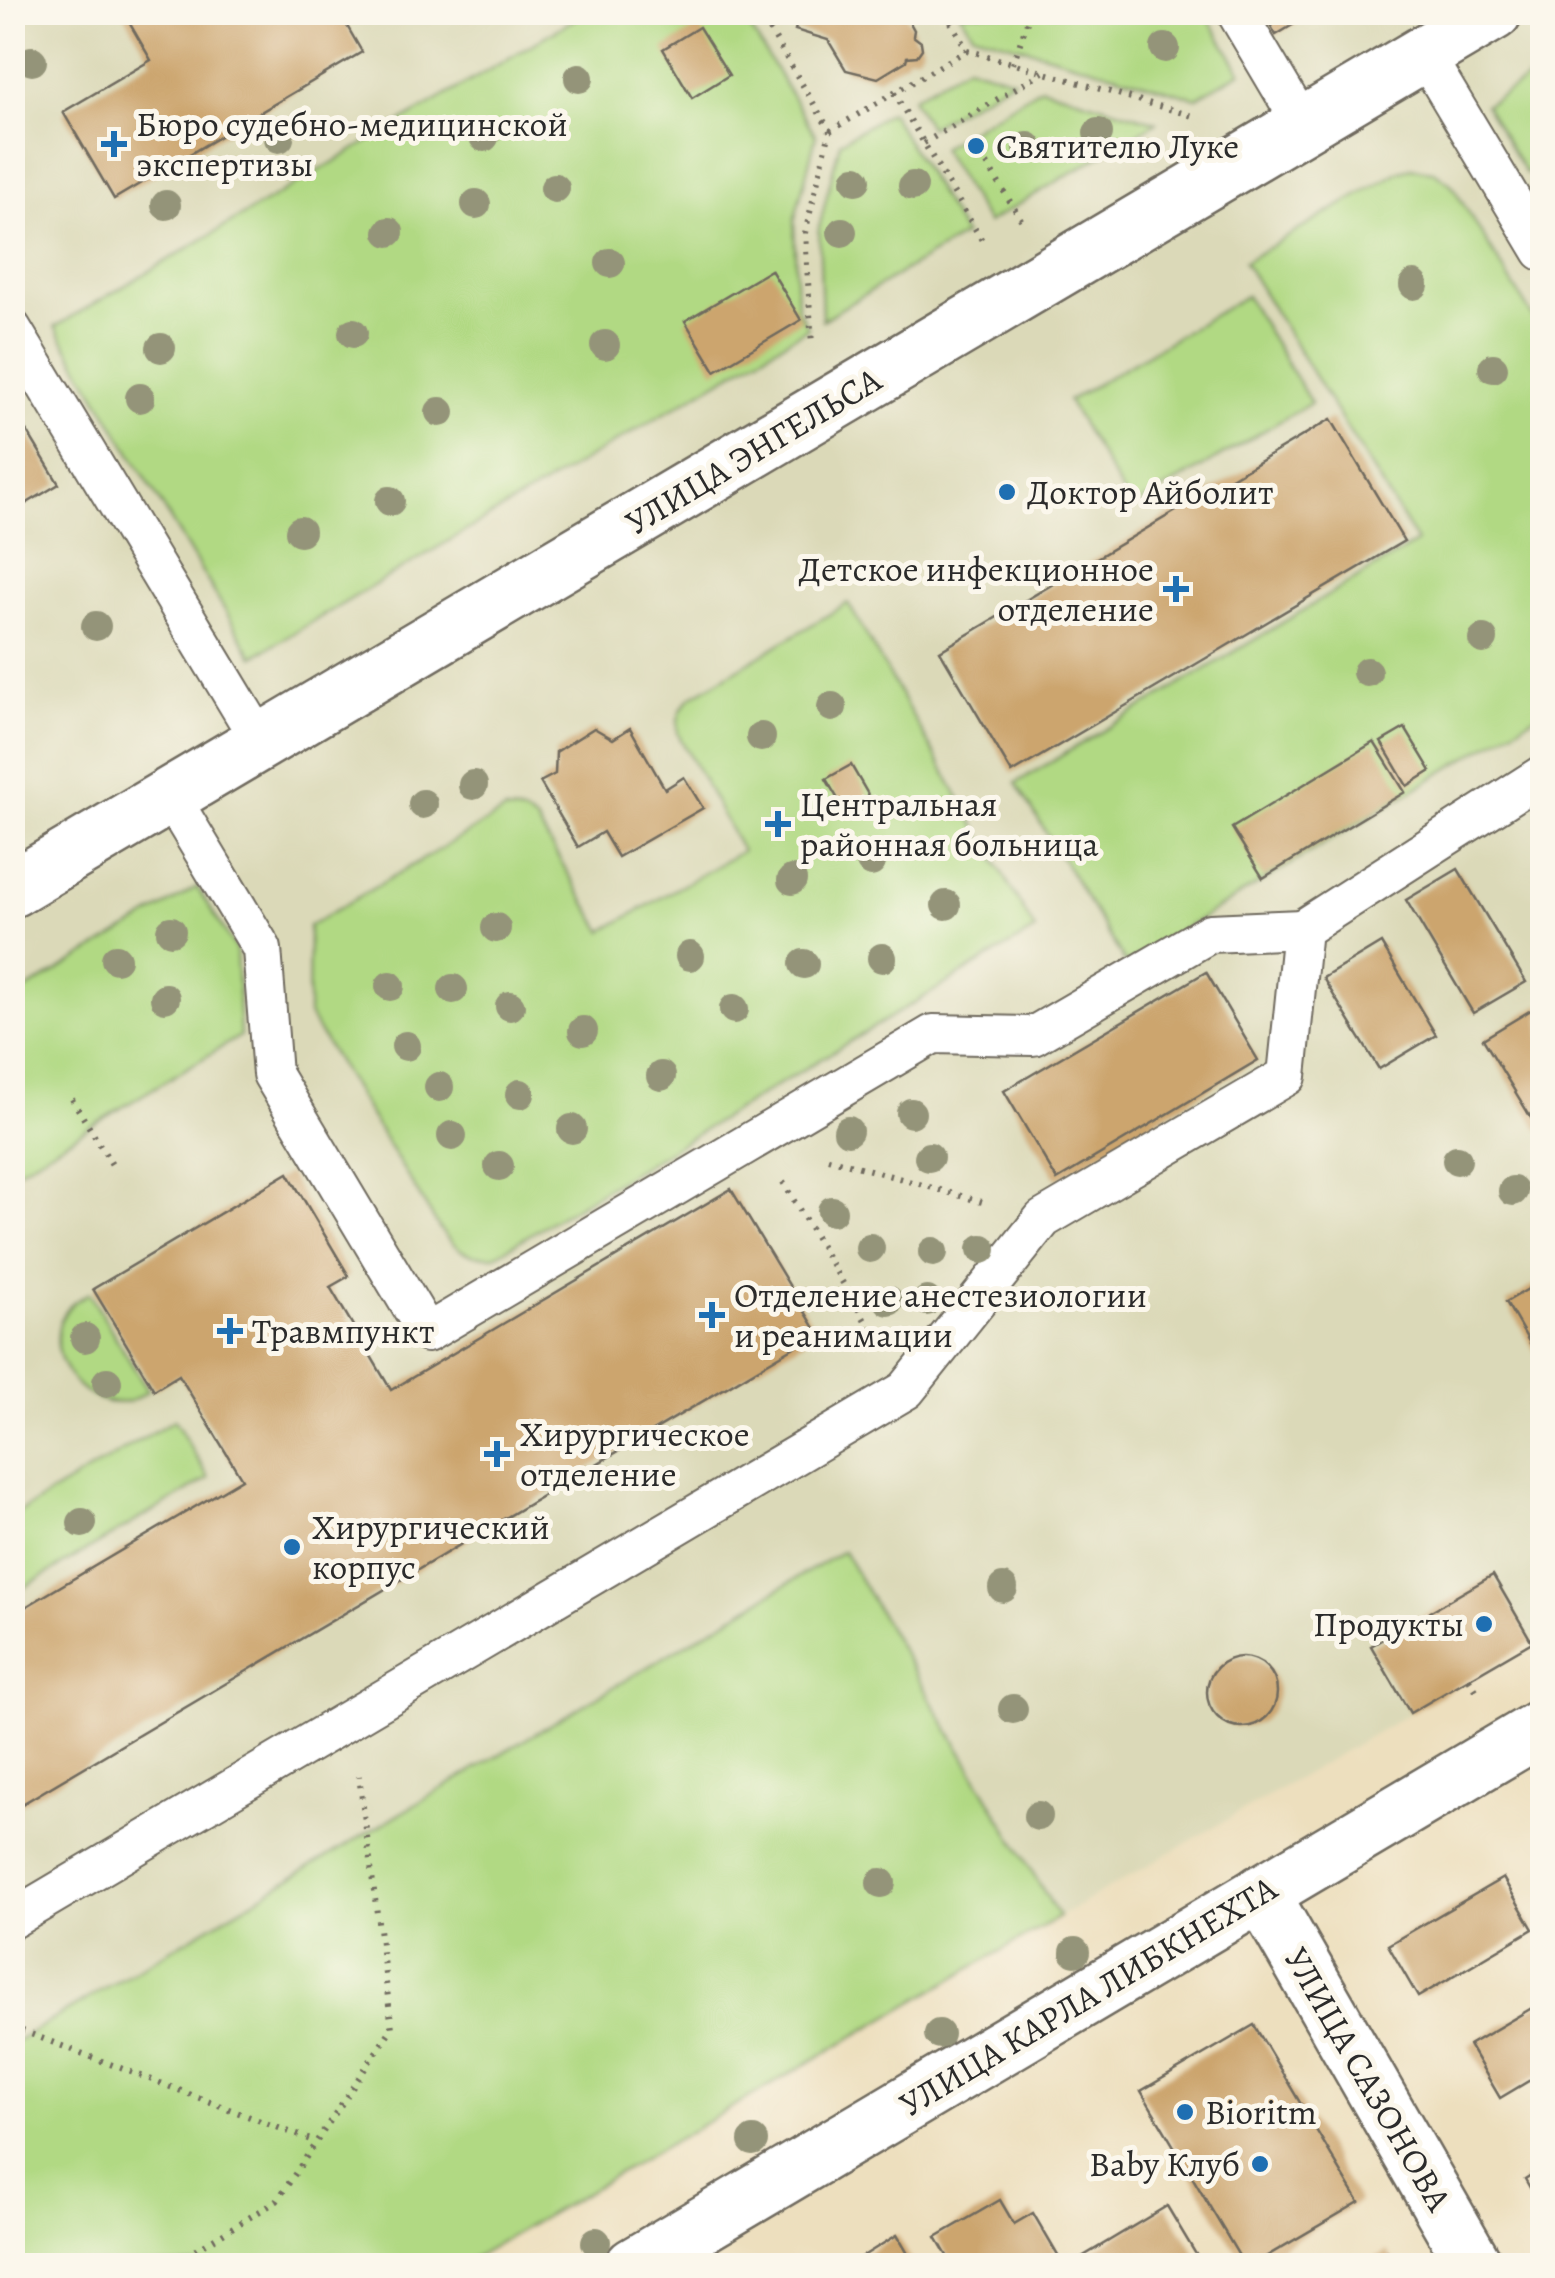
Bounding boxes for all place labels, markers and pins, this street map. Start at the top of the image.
place label: Бюро судебно-медицинской экспертизы [136,100,568,188]
place label: Святителю Луке [996,122,1239,170]
marker: Бюро судебно-медицинской экспертизы [101,131,127,157]
marker: Святителю Луке [965,135,987,157]
place label: Доктор Айболит [1027,468,1274,516]
marker: Доктор Айболит [996,481,1018,503]
place label: Детское инфекционное отделение [799,545,1154,633]
marker: Детское инфекционное отделение [1163,576,1189,602]
place label: Центральная районная больница [800,780,1099,868]
marker: Центральная районная больница [765,811,791,837]
place label: Отделение анестезиологии и реанимации [734,1271,1147,1359]
marker: Отделение анестезиологии и реанимации [699,1302,725,1328]
place label: Травмпункт [252,1307,435,1355]
marker: Травмпункт [217,1318,243,1344]
place label: Хирургическое отделение [520,1410,750,1498]
marker: Хирургическое отделение [484,1441,510,1467]
place label: Хирургический корпус [312,1503,550,1591]
marker: Хирургический корпус [281,1536,303,1558]
place label: Продукты [1313,1600,1464,1648]
marker: Продукты [1473,1613,1495,1635]
place label: Bioritm [1205,2088,1317,2136]
marker: Bioritm [1174,2101,1196,2123]
place label: Baby Клуб [1089,2140,1240,2188]
marker: Baby Клуб [1249,2153,1271,2175]

